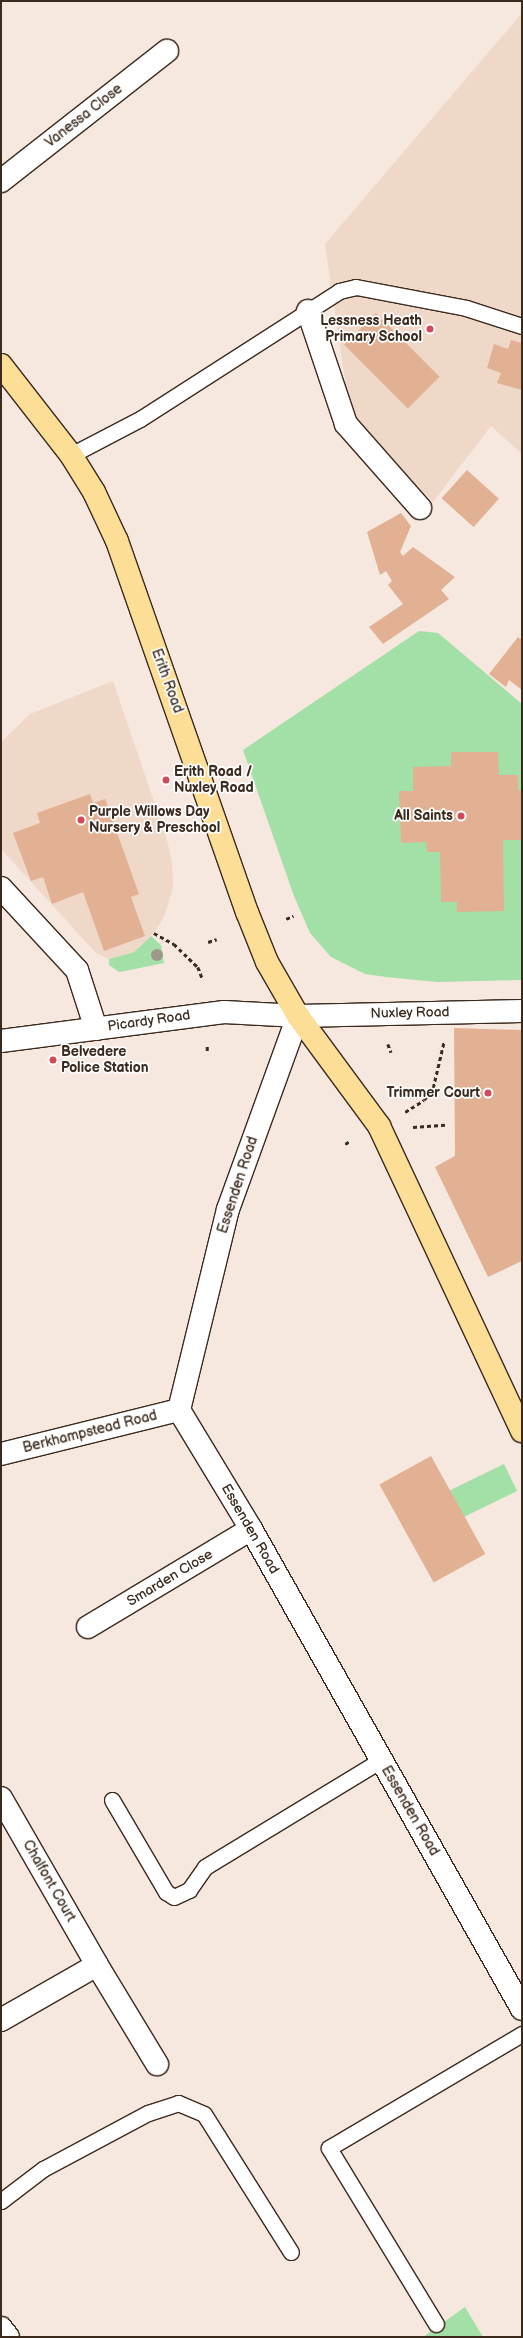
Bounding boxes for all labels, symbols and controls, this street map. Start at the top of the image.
street label: Vanessa Close [42,81,126,151]
place label: Lessness Heath Primary School [320,313,422,346]
marker: Lessness Heath Primary School [425,324,435,334]
street label: Erith Road [148,647,186,715]
place label: Erith Road / Nuxley Road [174,764,254,796]
marker: Erith Road / Nuxley Road [161,775,171,785]
place label: Purple Willows Day Nursery & Preschool [89,804,221,836]
place label: All Saints [394,808,453,824]
marker: All Saints [456,811,466,821]
marker: Purple Willows Day Nursery & Preschool [76,815,86,825]
street label: Nuxley Road [370,1004,450,1022]
street label: Picardy Road [106,1007,192,1035]
place label: Belvedere Police Station [61,1044,148,1076]
marker: Belvedere Police Station [48,1055,58,1065]
place label: Trimmer Court [386,1085,480,1101]
marker: Trimmer Court [483,1088,493,1098]
street label: Essenden Road [214,1134,262,1236]
street label: Berkhampstead Road [21,1407,159,1457]
street label: Essenden Road [217,1481,283,1577]
street label: Smarden Close [124,1546,216,1610]
street label: Essenden Road [377,1763,443,1859]
street label: Chalfont Court [19,1837,79,1925]

